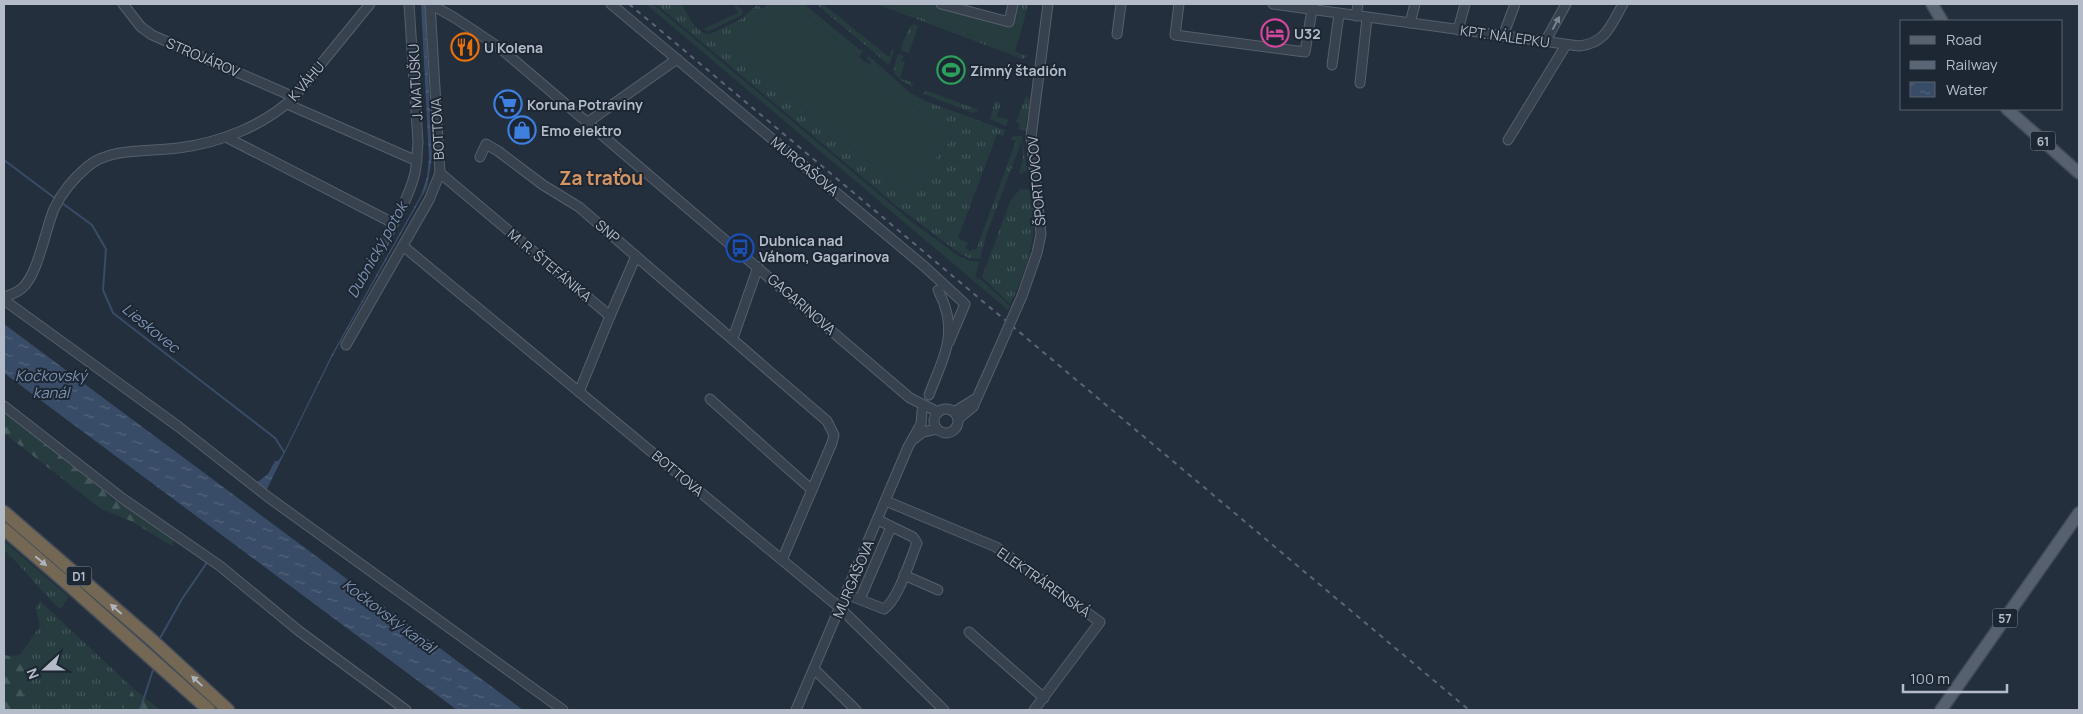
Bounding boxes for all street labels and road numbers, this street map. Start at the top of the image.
street label: KPT. NÁLEPKU [1459,20,1551,52]
street label: STROJÁROV [163,33,243,81]
street label: J. MATUŠKU [404,43,426,121]
street label: K VÁHU [284,57,328,105]
street label: BOTTOVA [426,97,448,160]
street label: MURGAŠOVA [767,132,843,200]
road number: 61 [2030,132,2056,150]
street label: ŠPORTOVCOV [1023,135,1049,227]
street label: SNP [592,215,625,247]
street label: M. R. ŠTEFÁNIKA [504,224,596,306]
street label: GAGARINOVA [764,269,840,339]
street label: BOTTOVA [648,446,708,500]
street label: MURGAŠOVA [828,537,878,621]
street label: ELEKTRÁRENSKÁ [994,543,1094,621]
road number: D1 [66,566,92,586]
road number: 57 [1992,608,2018,628]

